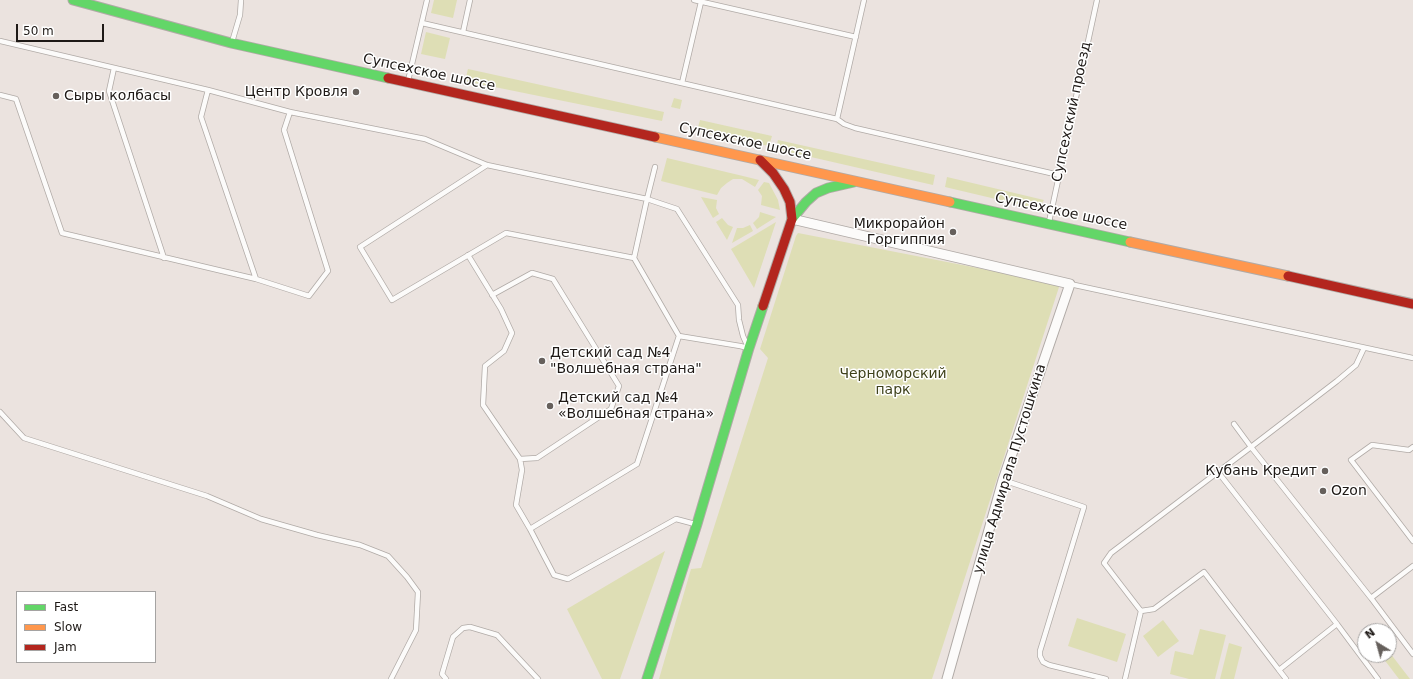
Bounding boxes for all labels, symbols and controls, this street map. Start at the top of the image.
scale bar [18,16,106,42]
text: 50 m [23,24,54,38]
street label: Супсехский проезд [1049,40,1095,184]
street label: Супсехское шоссе [361,51,497,95]
place label: Центр Кровля [245,84,348,100]
marker: Центр Кровля [351,87,361,97]
place label: Сыры колбасы [64,88,171,104]
marker: Сыры колбасы [51,91,61,101]
street label: Супсехское шоссе [677,120,813,164]
street label: Супсехское шоссе [993,190,1129,234]
place label: Микрорайон Горгиппия [854,216,945,248]
marker: Микрорайон Горгиппия [948,227,958,237]
place label: Детский сад №4 "Волшебная страна" [550,345,702,378]
marker: Детский сад №4 "Волшебная страна" [537,356,547,366]
street label: улица Адмирала Пустошкина [970,362,1050,576]
park label: Черноморский парк [839,366,947,398]
place label: Детский сад №4 «Волшебная страна» [558,390,714,422]
marker: Детский сад №4 «Волшебная страна» [545,401,555,411]
place label: Кубань Кредит [1205,463,1317,479]
marker: Кубань Кредит [1320,466,1330,476]
place label: Ozon [1331,483,1367,499]
marker: Ozon [1318,486,1328,496]
legend [16,591,156,663]
text: Fast [54,600,78,614]
text: Slow [54,620,82,634]
north arrow [1357,623,1397,663]
text: N [1362,626,1378,642]
text: Jam [54,640,77,654]

